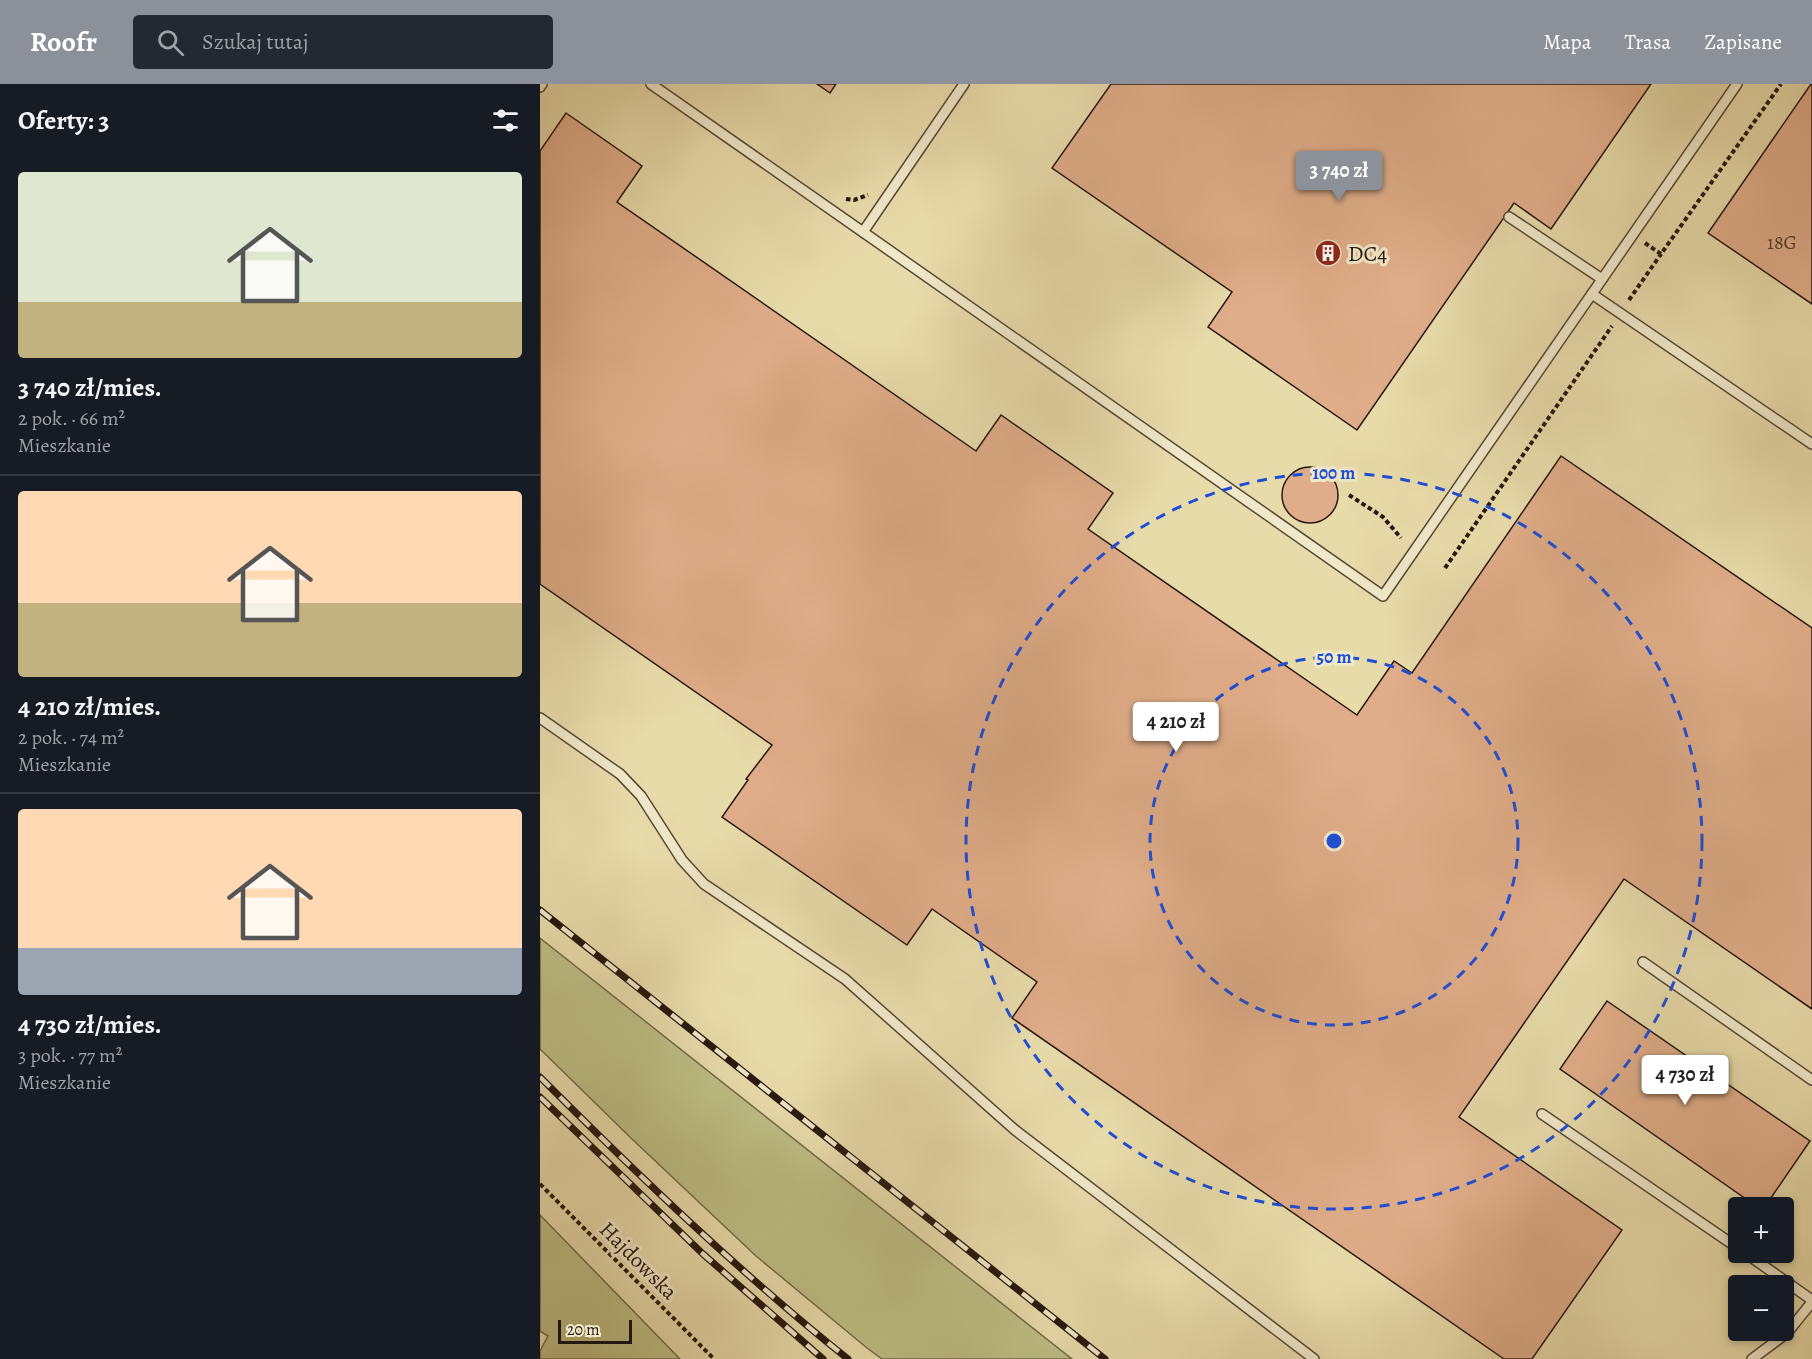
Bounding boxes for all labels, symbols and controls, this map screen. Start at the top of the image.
search box [133,15,553,69]
text: Roofr [30,23,97,61]
icon: search [154,26,187,59]
text: Szukaj tutaj [202,27,309,57]
text: Mapa [1543,28,1591,56]
text: Trasa [1624,28,1671,56]
text: Zapisane [1704,28,1782,56]
text: Oferty: 3 [18,103,109,138]
icon: filters [489,104,522,137]
pin: 3 740 zł [1277,151,1401,202]
text: 3 740 zł [1310,157,1368,184]
icon: home [216,211,324,319]
house number: 18G [1767,229,1797,256]
building icon: DC4 [1313,238,1343,268]
place label: DC4 [1348,239,1387,269]
text: 3 740 zł/mies. [18,370,162,405]
text: 2 pok. · 66 m² [18,405,125,432]
text: Mieszkanie [18,432,111,459]
text: 100 m [1313,461,1355,485]
icon: home [216,530,324,638]
text: 50 m [1317,645,1351,669]
text: 4 210 zł/mies. [18,689,161,724]
pin: 4 210 zł [1114,702,1238,753]
text: 4 210 zł [1147,708,1205,735]
text: 2 pok. · 74 m² [18,724,124,751]
text: Mieszkanie [18,751,111,778]
centre of rings [1324,831,1344,851]
icon: home [216,848,324,956]
text: 4 730 zł/mies. [18,1007,162,1042]
text: 3 pok. · 77 m² [18,1042,122,1069]
pin: 4 730 zł [1623,1055,1747,1106]
text: 4 730 zł [1656,1061,1714,1088]
text: Mieszkanie [18,1069,111,1096]
map controls [1728,1197,1794,1341]
button: + [1728,1197,1794,1263]
street label: Hajdowska [593,1215,685,1307]
button: − [1728,1275,1794,1341]
scale bar [558,1317,632,1344]
text: 20 m [567,1319,600,1341]

